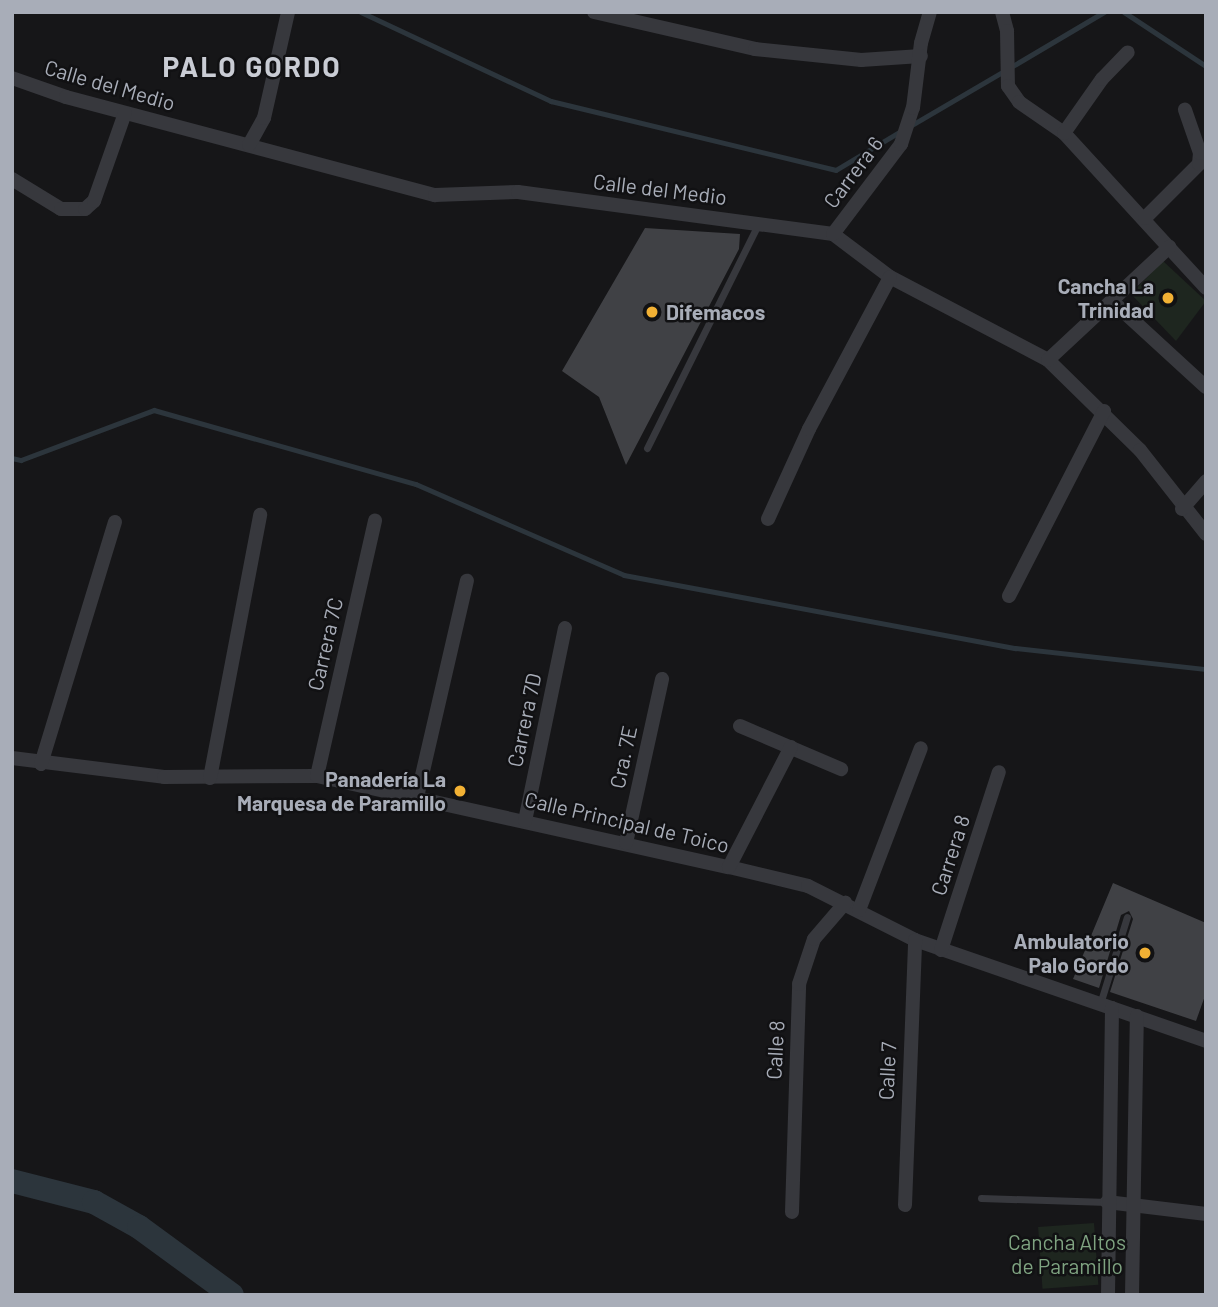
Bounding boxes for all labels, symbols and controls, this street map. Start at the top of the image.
district label: PALO GORDO [164,49,340,83]
street label: Calle del Medio [42,54,178,116]
street label: Carrera 6 [818,131,888,213]
street label: Calle del Medio [592,168,728,210]
place label: Cancha La Trinidad [1058,273,1154,323]
marker: Cancha La Trinidad [1160,290,1176,306]
place label: Difemacos [666,299,765,325]
marker: Difemacos [644,304,660,320]
street label: Carrera 7C [302,595,348,693]
street label: Carrera 7D [502,671,546,769]
street label: Cra. 7E [604,723,642,791]
place label: Panadería La Marquesa de Paramillo [237,766,446,816]
marker: Panadería La Marquesa de Paramillo [452,783,468,799]
street label: Calle Principal de Toico [522,786,732,858]
street label: Carrera 8 [925,812,975,898]
place label: Ambulatorio Palo Gordo [1013,928,1129,978]
marker: Ambulatorio Palo Gordo [1135,943,1155,963]
street label: Calle 8 [761,1020,789,1080]
street label: Calle 7 [873,1041,901,1101]
park label: Cancha Altos de Paramillo [1008,1229,1126,1279]

